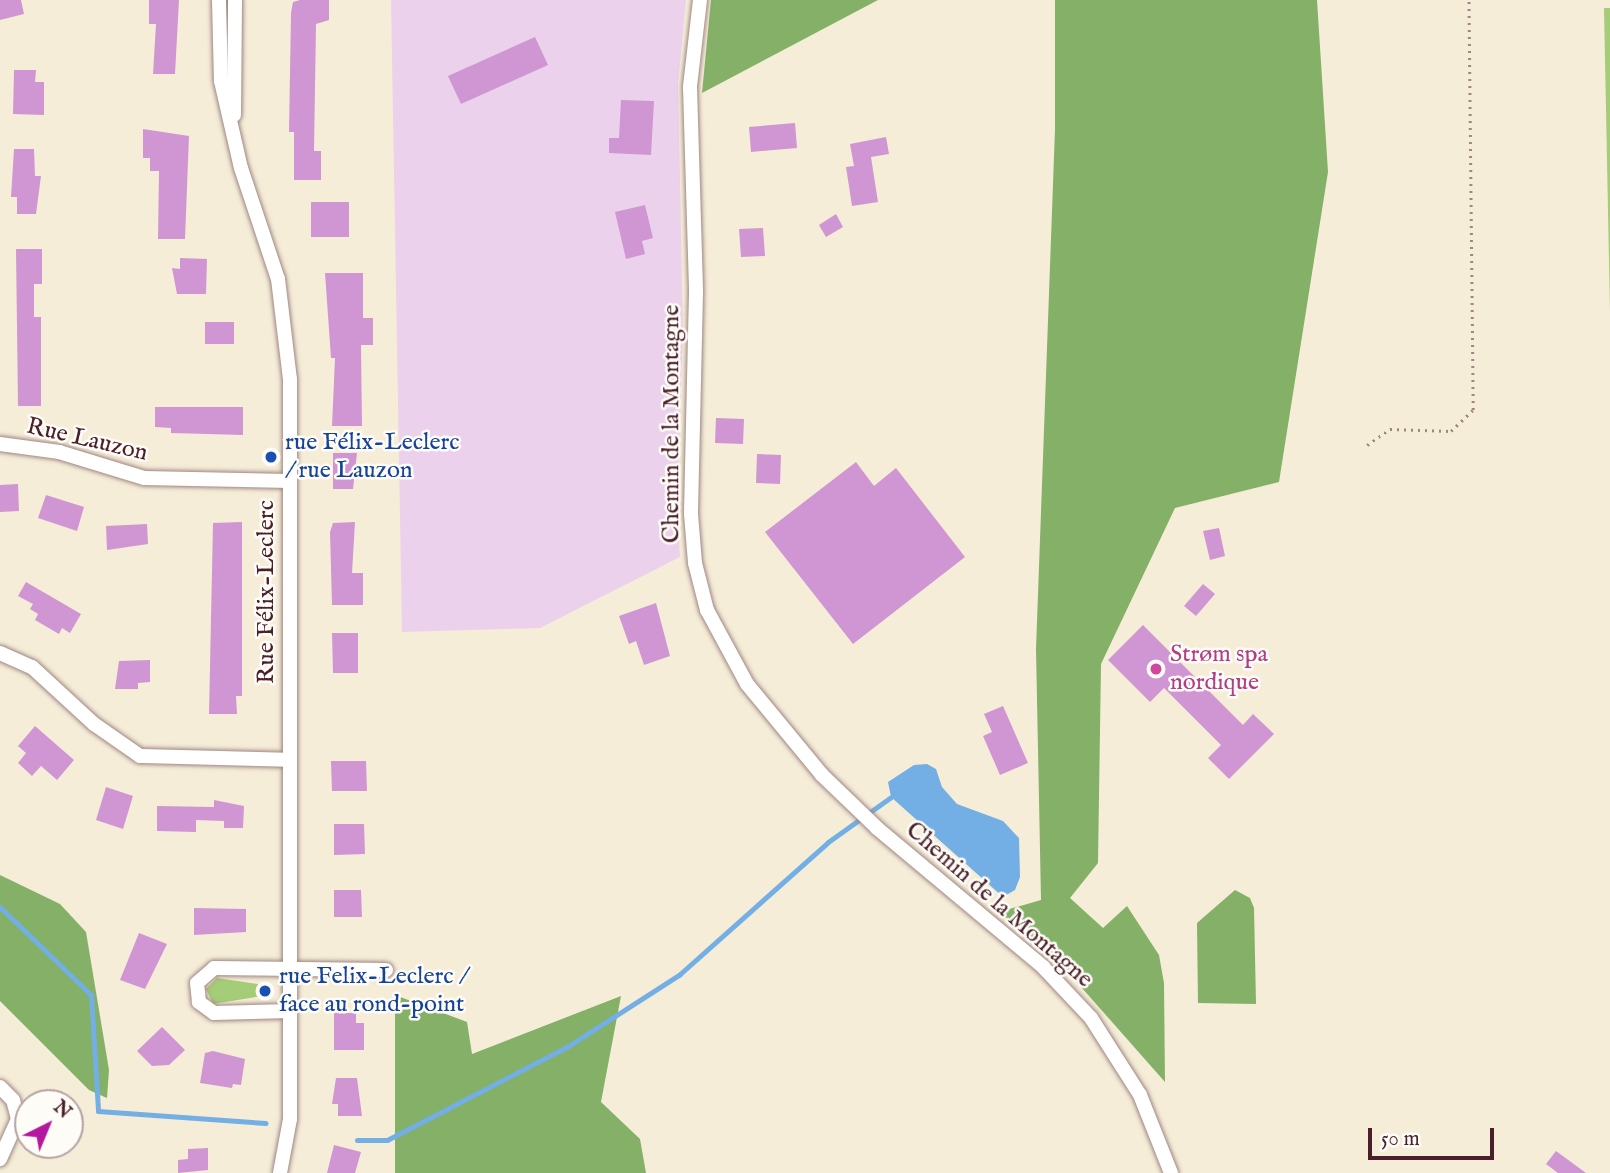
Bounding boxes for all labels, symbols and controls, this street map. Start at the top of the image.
street label: Chemin de la Montagne [658,305,686,543]
street label: Rue Lauzon [24,412,150,468]
place label: rue Félix-Leclerc / rue Lauzon [285,429,460,485]
marker: rue Félix-Leclerc / rue Lauzon [263,449,279,465]
street label: Rue Félix-Leclerc [253,500,281,684]
place label: Strøm spa nordique [1170,641,1268,697]
marker: Strøm spa nordique [1148,661,1164,677]
street label: Chemin de la Montagne [900,816,1098,994]
place label: rue Felix-Leclerc / face au rond-point [279,963,467,1019]
marker: rue Felix-Leclerc / face au rond-point [257,983,273,999]
north arrow [14,1089,84,1159]
text: N [48,1096,76,1124]
scale bar [1372,1114,1498,1158]
text: 50 m [1381,1126,1420,1153]

